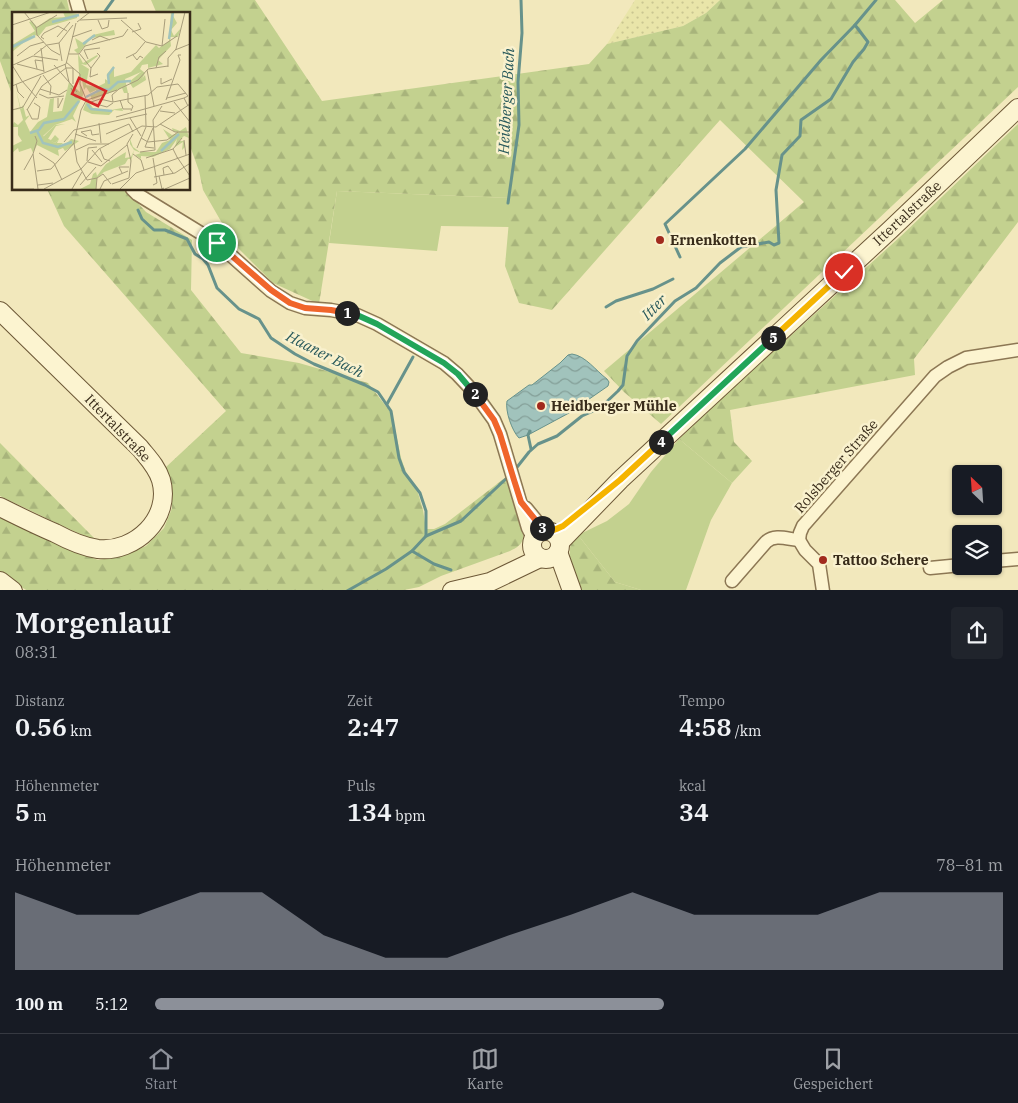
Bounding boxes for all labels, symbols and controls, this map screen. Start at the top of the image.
inset map [12,12,190,190]
water label: Heidberger Bach [494,47,518,156]
street label: Ittertalstraße [869,177,945,249]
pin [196,222,238,264]
icon: arrive [203,229,231,257]
place label: Ernenkotten [670,231,757,249]
marker: Ernenkotten [654,234,666,246]
pin [823,251,865,293]
icon: check [830,258,858,286]
water label: Itter [637,290,671,324]
pin: 1 [334,300,360,326]
text: 1 [343,304,352,322]
water label: Haaner Bach [282,326,367,382]
pin: 5 [760,326,786,350]
text: 5 [769,329,778,347]
pin: 2 [462,382,488,406]
text: 2 [471,385,480,403]
street label: Ittertalstraße [81,390,155,466]
place label: Heidberger Mühle [551,397,677,415]
marker: Heidberger Mühle [535,400,547,412]
street label: Rolsberger Straße [790,415,882,517]
pin: 4 [648,430,674,454]
text: 4 [657,433,666,451]
north arrow [952,465,1002,515]
map controls [952,465,1002,575]
pin: 3 [530,516,554,540]
text: 3 [538,519,547,537]
button: layers [952,525,1002,575]
place label: Tattoo Schere [833,551,929,569]
marker: Tattoo Schere [817,554,829,566]
text: Morgenlauf [15,604,172,641]
button: share [951,607,1003,659]
text: 08:31 [15,642,58,662]
text: Distanz [15,692,65,710]
text: Zeit [347,692,373,710]
text: Tempo [679,692,725,710]
text: 0.56 [15,710,67,743]
text: 2:47 [347,710,399,743]
text: 4:58 [679,710,731,743]
text: km [67,722,92,740]
text: /km [731,722,761,740]
text: Höhenmeter [15,777,99,795]
text: Puls [347,777,375,795]
text: kcal [679,777,706,795]
text: 5 [15,795,30,828]
text: 134 [347,795,392,828]
text: 34 [679,795,709,828]
text: m [30,807,47,825]
text: bpm [392,807,426,825]
text: Höhenmeter [15,855,111,875]
text: 78–81 m [936,855,1003,875]
text: 100 m [15,994,63,1014]
text: 5:12 [95,994,128,1014]
tab: Start [145,1045,177,1093]
tab: Karte [467,1045,503,1093]
tab: Gespeichert [793,1045,873,1093]

